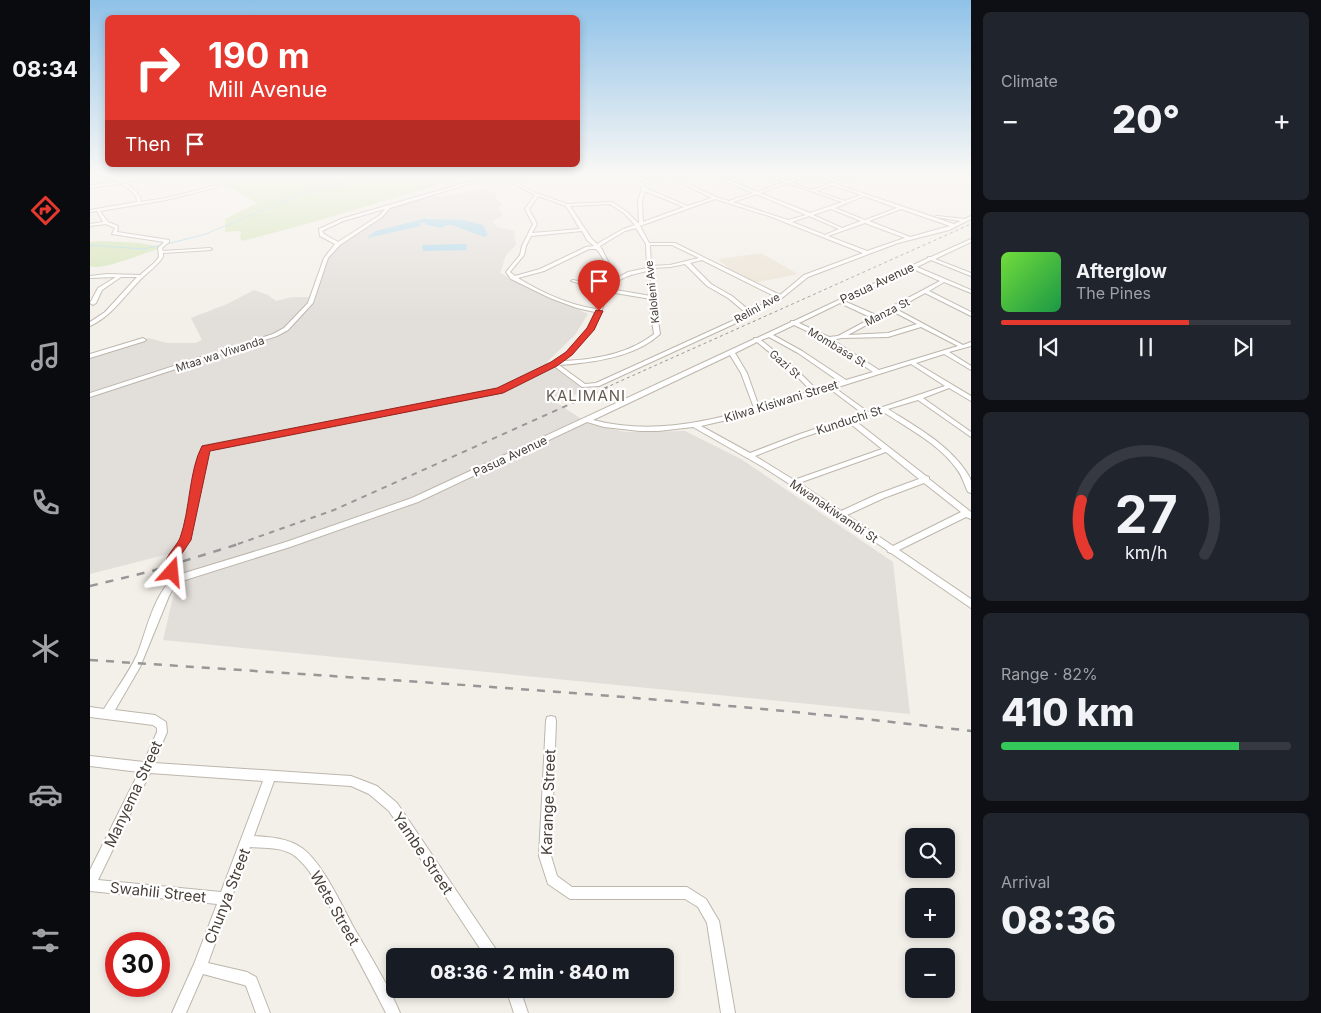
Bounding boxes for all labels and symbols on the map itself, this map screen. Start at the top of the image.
street label: Pasua Avenue [838,259,916,307]
pin [578,260,620,311]
street label: Kaloleni Ave [642,260,662,324]
street label: Relini Ave [732,290,782,326]
street label: Manza St [862,295,912,329]
street label: Mombasa St [806,324,869,370]
street label: Mtaa wa Viwanda [174,333,266,375]
street label: Gazi St [766,347,804,382]
street label: Kilwa Kisiwani Street [722,377,840,425]
district label: KALIMANI [546,386,626,405]
street label: Kunduchi St [814,402,884,438]
street label: Pasua Avenue [471,432,549,480]
street label: Mwanakiwambi St [787,476,881,546]
position arrow [145,545,197,597]
street label: Manyema Street [100,738,166,850]
street label: Karange Street [537,749,559,855]
street label: Yambe Street [389,808,458,898]
street label: Chunya Street [200,846,254,946]
street label: Wete Street [306,867,364,949]
street label: Swahili Street [109,878,207,907]
speed limit sign: 30 [105,932,170,997]

